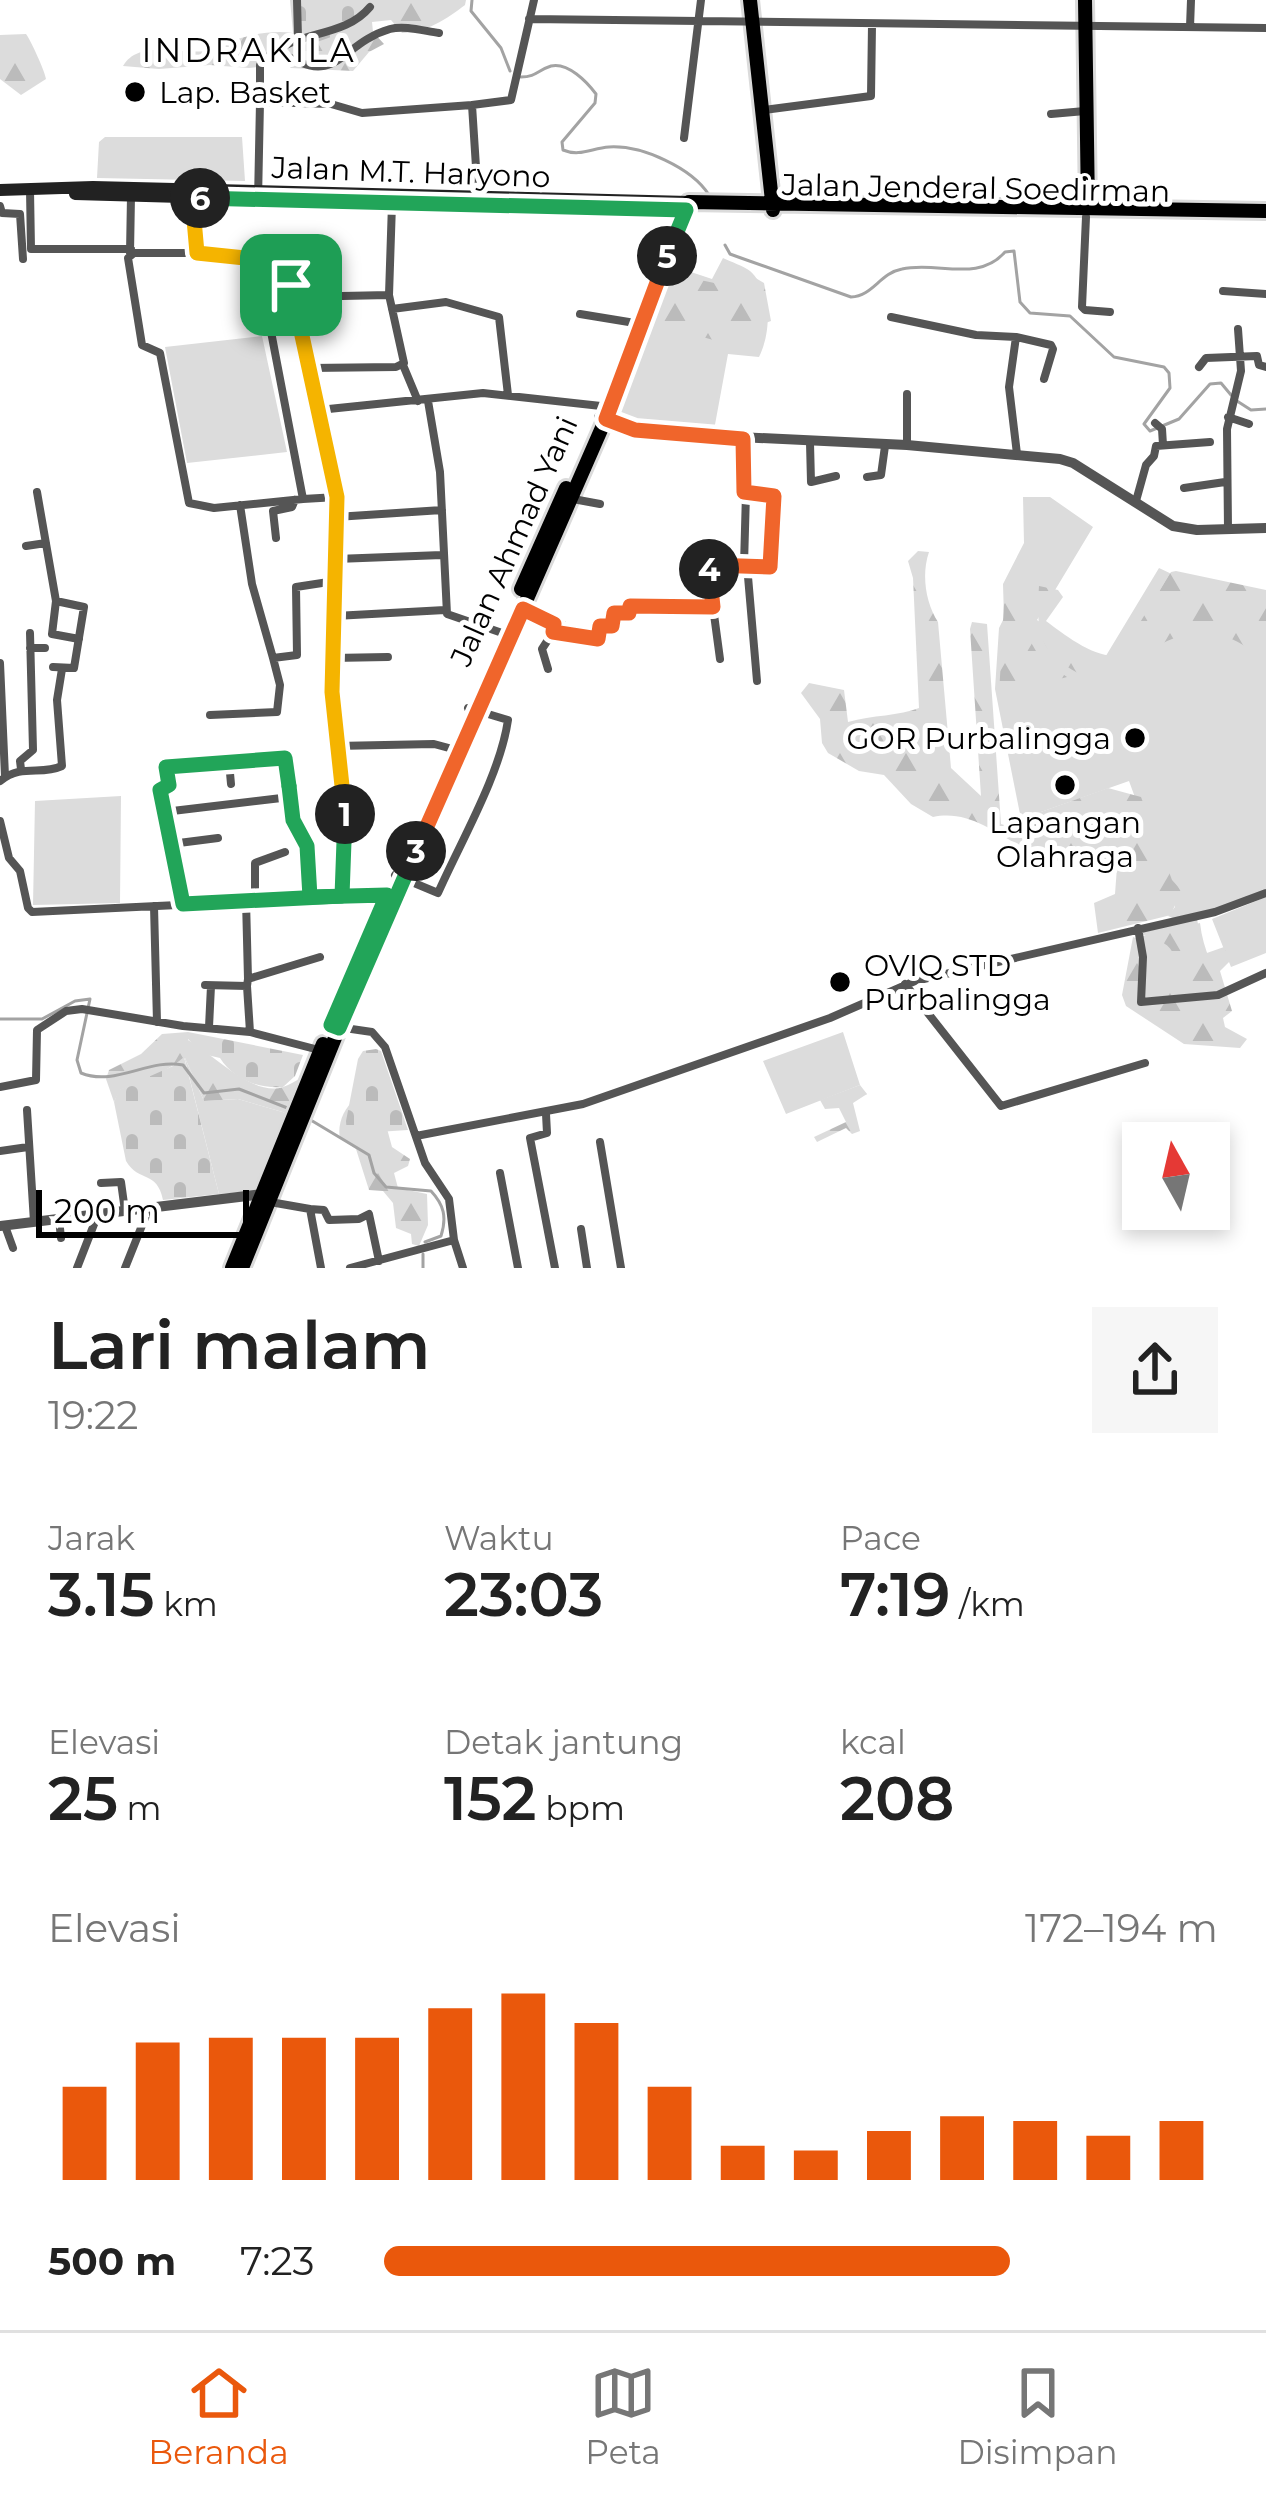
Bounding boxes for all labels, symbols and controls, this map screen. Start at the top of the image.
district label: INDRAKILA [141,30,357,70]
place label: Lap. Basket [159,74,331,111]
marker: Lap. Basket [122,79,148,105]
street label: Jalan M.T. Haryono [270,149,551,195]
street label: Jalan Jenderal Soedirman [781,166,1170,210]
pin: 6 [170,168,230,228]
text: 6 [189,178,211,218]
pin: 5 [637,226,697,286]
pin [240,234,342,336]
text: 5 [657,236,677,276]
icon: arrive [258,252,324,318]
street label: Jalan Ahmad Yani [442,410,586,672]
pin: 4 [679,539,739,599]
text: 4 [698,549,720,589]
place label: GOR Purbalingga [846,720,1111,757]
marker: GOR Purbalingga [1122,725,1148,751]
marker: Lapangan Olahraga [1052,772,1078,798]
pin: 1 [315,784,375,844]
text: 1 [339,794,351,834]
place label: Lapangan Olahraga [989,804,1141,875]
pin: 3 [386,821,446,881]
text: 3 [406,831,426,871]
place label: OVIQ STD Purbalingga [864,947,1051,1018]
marker: OVIQ STD Purbalingga [827,969,853,995]
north arrow [1122,1122,1230,1230]
map controls [1122,1122,1230,1230]
scale bar [36,1184,249,1237]
text: 200 m [54,1191,160,1231]
text: Lari malam [48,1305,431,1386]
button: share [1092,1307,1218,1433]
text: 19:22 [48,1391,138,1439]
text: Jarak [48,1518,135,1558]
text: Waktu [444,1518,554,1558]
text: Pace [840,1518,921,1558]
text: 3.15 [48,1558,155,1631]
text: 23:03 [444,1558,603,1631]
text: 7:19 [840,1558,950,1631]
text: km [155,1584,218,1624]
text: /km [950,1584,1025,1624]
text: Elevasi [48,1722,160,1762]
text: Detak jantung [444,1722,683,1762]
text: kcal [840,1722,906,1762]
text: 25 [48,1762,118,1835]
text: 152 [444,1762,537,1835]
text: 208 [840,1762,954,1835]
text: m [118,1788,162,1828]
text: bpm [537,1788,625,1828]
text: Elevasi [48,1904,181,1952]
text: 172–194 m [1025,1904,1218,1952]
text: 500 m [48,2237,176,2285]
text: 7:23 [240,2237,315,2285]
tab: Beranda [148,2360,289,2472]
tab: Peta [585,2360,661,2472]
tab: Disimpan [957,2360,1118,2472]

